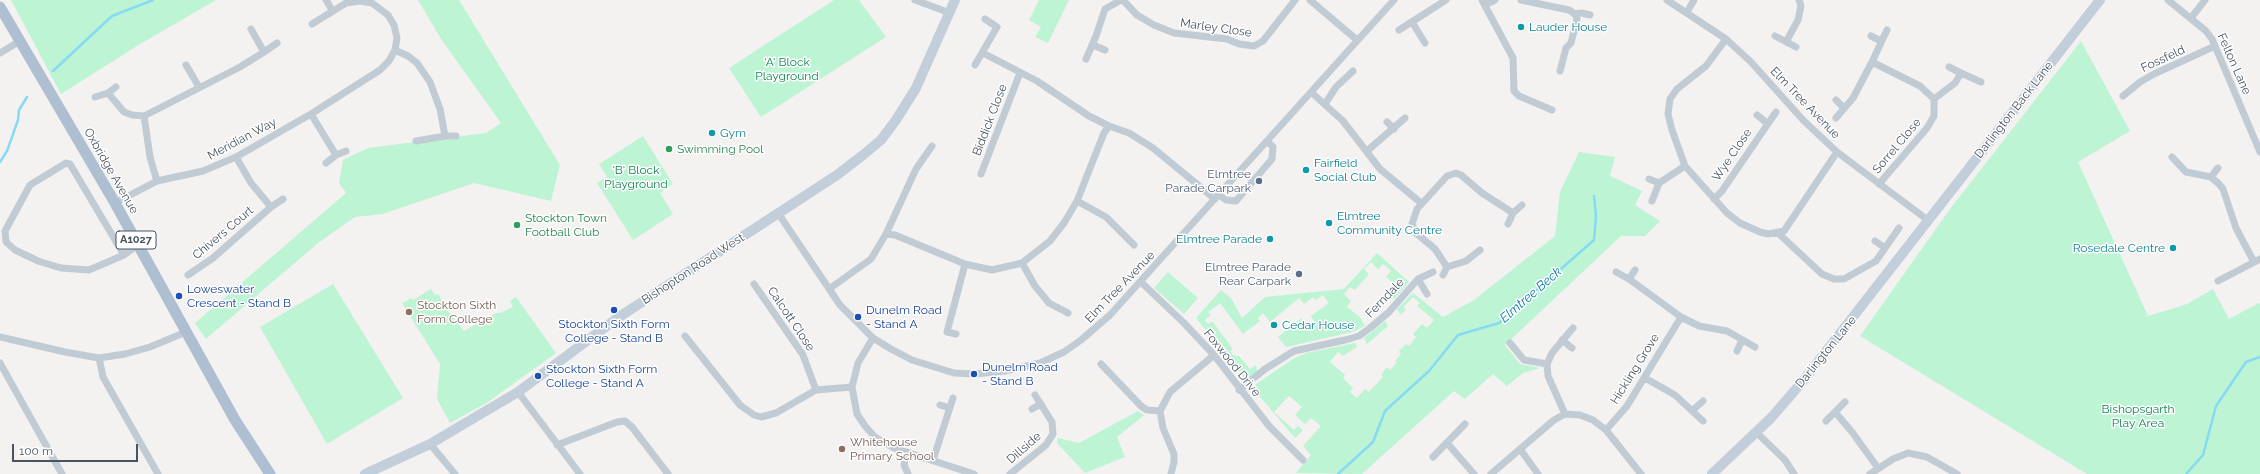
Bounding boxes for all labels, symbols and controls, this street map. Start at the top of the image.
street label: Marley Close [1179,16,1253,40]
place label: Lauder House [1529,20,1607,34]
marker: Lauder House [1516,22,1526,32]
street label: Felton Lane [2214,31,2254,97]
street label: Fossfeld [2139,43,2187,75]
park label: 'A' Block Playground [755,55,819,83]
street label: Darlington Back Lane [1972,59,2056,161]
street label: Elm Tree Avenue [1767,64,1843,142]
street label: Biddick Close [970,82,1010,158]
street label: Meridian Way [205,115,279,163]
street label: Sorrel Close [1870,116,1924,176]
street label: Oxbridge Avenue [81,126,141,216]
place label: Gym [720,126,746,140]
street label: Wye Close [1709,126,1755,184]
marker: Gym [707,128,717,138]
place label: Swimming Pool [677,142,763,156]
marker: Swimming Pool [664,144,674,154]
place label: Fairfield Social Club [1314,156,1377,184]
park label: 'B' Block Playground [604,163,668,191]
marker: Fairfield Social Club [1301,165,1311,175]
place label: Elmtree Parade Carpark [1165,167,1251,195]
marker: Elmtree Parade Carpark [1254,176,1264,186]
street label: Chivers Court [190,203,256,263]
place label: Elmtree Community Centre [1337,209,1442,237]
place label: Stockton Town Football Club [525,211,607,239]
marker: Elmtree Community Centre [1324,218,1334,228]
marker: Stockton Town Football Club [512,220,522,230]
street label: Bishopton Road West [639,230,747,308]
road number: A1027 [116,231,156,249]
place label: Elmtree Parade [1176,232,1262,246]
marker: Elmtree Parade [1265,234,1275,244]
place label: Rosedale Centre [2073,241,2165,255]
marker: Rosedale Centre [2168,243,2178,253]
street label: Elm Tree Avenue [1082,248,1158,326]
place label: Elmtree Parade Rear Carpark [1205,260,1291,288]
water label: Elmtree Beck [1497,264,1565,326]
marker: Elmtree Parade Rear Carpark [1294,269,1304,279]
street label: Ferndale [1363,275,1407,321]
place label: Loweswater Crescent - Stand B [187,282,291,310]
street label: Calcott Close [764,284,818,354]
marker: Loweswater Crescent - Stand B [174,291,184,301]
place label: Stockton Sixth Form College [417,298,496,326]
place label: Dunelm Road - Stand A [866,303,942,331]
marker: Stockton Sixth Form College - Stand B [609,305,619,315]
marker: Stockton Sixth Form College [404,307,414,317]
marker: Dunelm Road - Stand A [853,312,863,322]
street label: Darlington Lane [1793,313,1859,391]
place label: Stockton Sixth Form College - Stand B [558,317,670,345]
place label: Cedar House [1282,318,1354,332]
marker: Cedar House [1269,320,1279,330]
street label: Foxwood Drive [1200,326,1264,400]
street label: Hickling Grove [1608,331,1662,407]
place label: Dunelm Road - Stand B [982,360,1058,388]
place label: Stockton Sixth Form College - Stand A [546,362,657,390]
marker: Dunelm Road - Stand B [969,369,979,379]
marker: Stockton Sixth Form College - Stand A [533,371,543,381]
park label: Bishopsgarth Play Area [2102,402,2174,430]
street label: Dillside [1004,429,1044,467]
place label: Whitehouse Primary School [850,435,934,463]
scale bar [14,436,140,462]
text: 100 m [19,444,53,458]
marker: Whitehouse Primary School [837,444,847,454]

